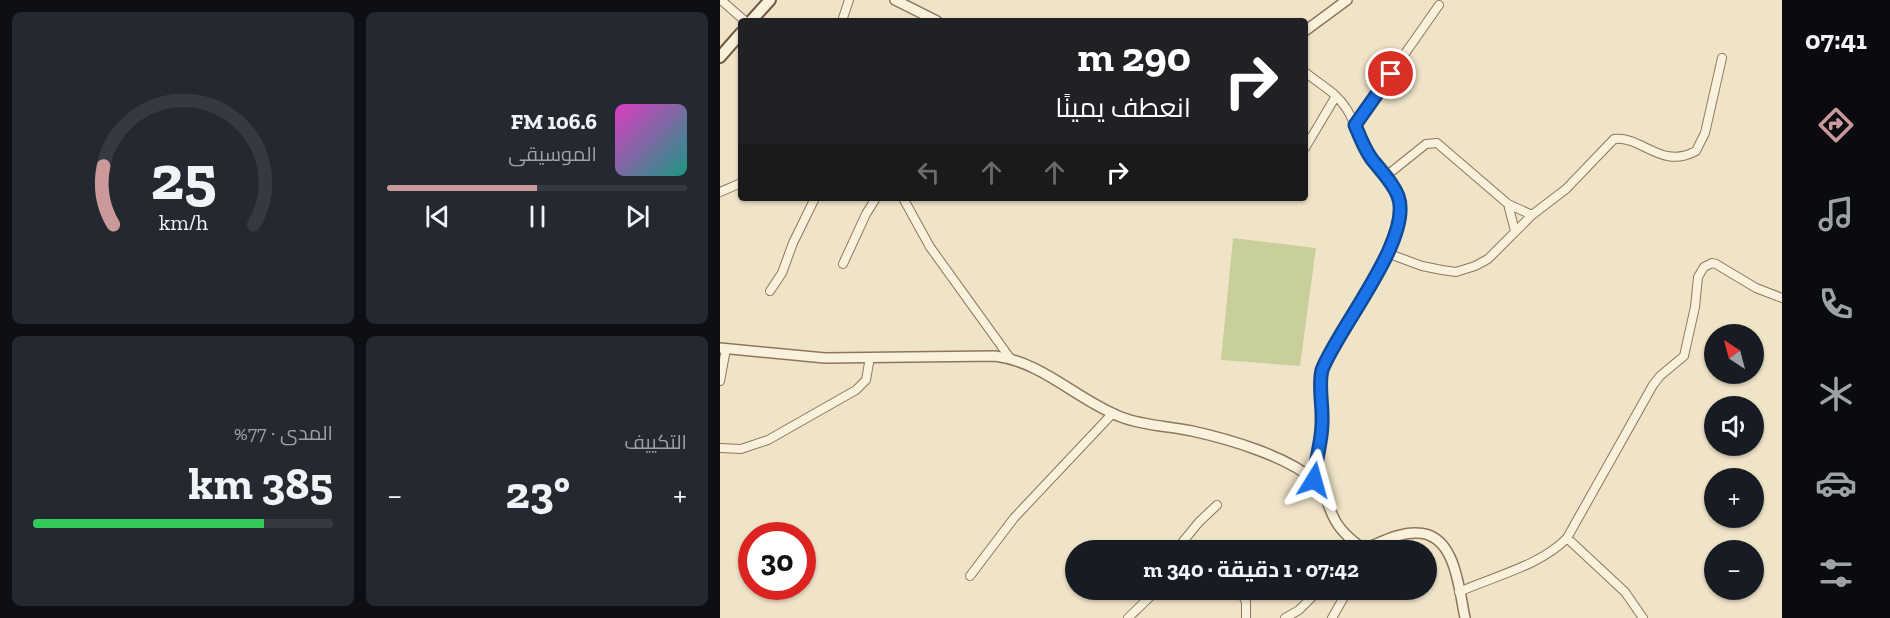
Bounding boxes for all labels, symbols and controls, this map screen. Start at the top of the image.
text: 07:41 [1805,24,1867,56]
text: 290 m [1077,31,1191,82]
icon: right [1212,42,1290,120]
pin [1365,48,1416,99]
icon: arrive [1374,57,1407,90]
text: انعطف يمينًا [1055,92,1191,124]
icon: directions [1815,104,1857,146]
text: 106.6 FM [511,108,597,135]
text: 25 [150,140,216,215]
text: الموسيقى [508,142,597,166]
icon: left [912,156,945,189]
icon: ahead [975,156,1008,189]
icon: ahead [1038,156,1071,189]
icon: right [1101,156,1134,189]
icon: music [1815,193,1857,235]
icon: previous [421,200,454,233]
icon: pause [521,200,554,233]
icon: next [621,200,654,233]
text: km/h [159,211,207,236]
icon: phone [1815,283,1857,325]
north arrow [1704,324,1764,384]
map controls [1704,324,1764,600]
icon: climate [1815,373,1857,415]
button: sound [1704,396,1764,456]
text: المدى · 77% [234,421,333,445]
text: التكييف [624,430,687,454]
position arrow [1282,448,1346,512]
text: 385 km [189,457,333,511]
icon: car [1815,462,1857,504]
text: 23° [506,466,570,520]
button: + [1704,468,1764,528]
text: − [387,475,402,514]
text: + [673,475,687,514]
speed limit sign: 30 [738,522,816,600]
button: − [1704,540,1764,600]
icon: filters [1815,552,1857,594]
text: 07:42 · 1 دقيقة · 340 m [1143,556,1359,583]

